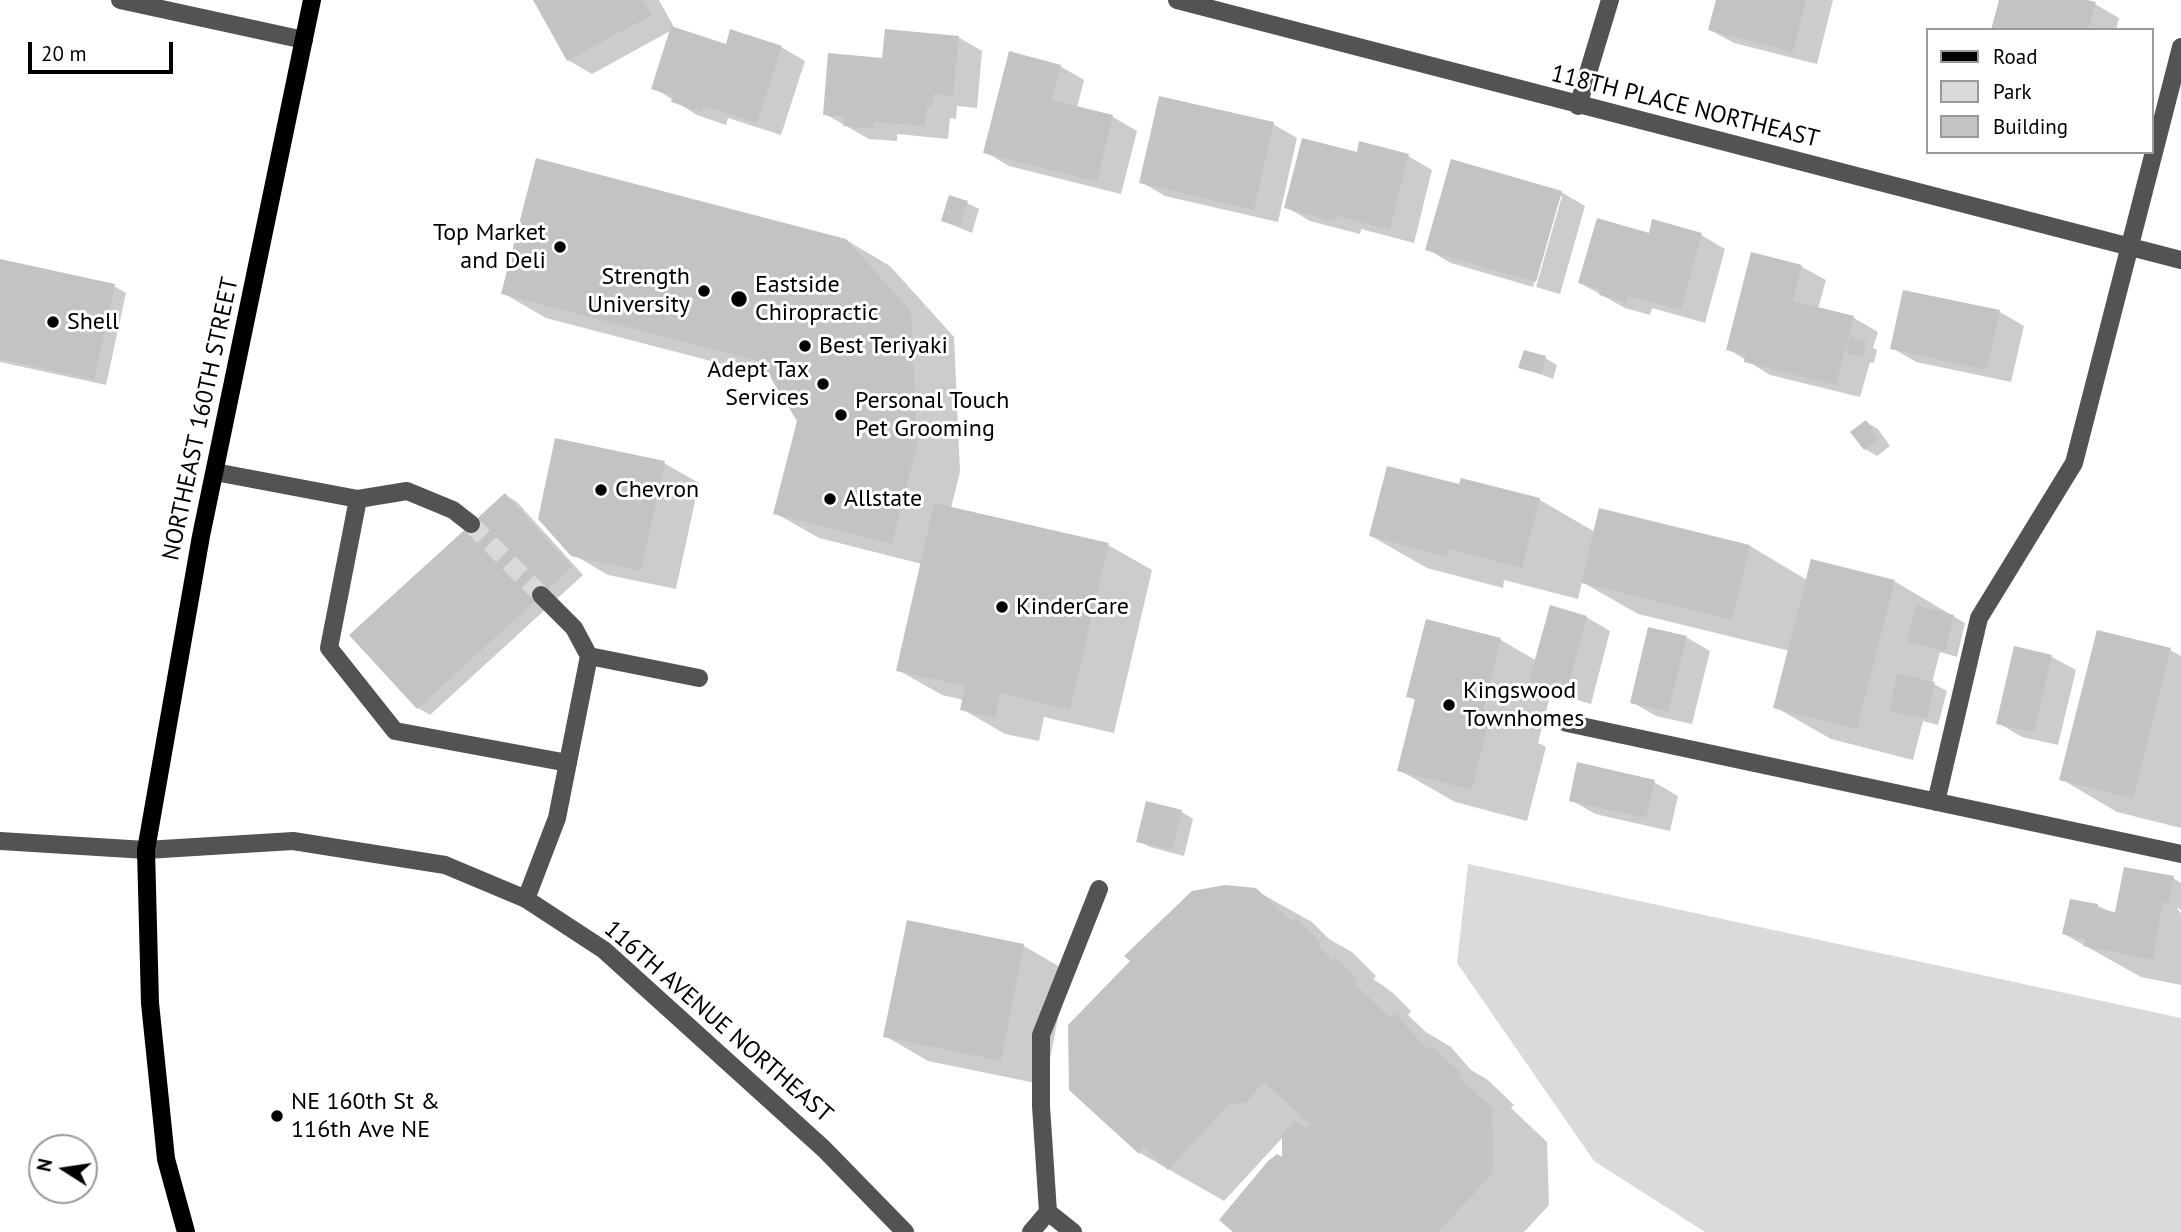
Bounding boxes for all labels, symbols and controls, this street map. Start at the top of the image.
scale bar [32,28,177,72]
legend [1926,28,2153,154]
text: 20 m [41,40,87,67]
text: Road [1993,43,2037,70]
street label: 118TH PLACE NORTHEAST [1548,60,1822,154]
text: Park [1993,78,2032,105]
text: Building [1993,113,2068,140]
place label: Top Market and Deli [433,219,546,275]
marker: Top Market and Deli [552,239,568,255]
place label: Strength University [587,263,690,319]
place label: Eastside Chiropractic [755,271,879,327]
street label: NORTHEAST 160TH STREET [157,275,245,563]
marker: Strength University [696,283,712,299]
marker: Eastside Chiropractic [729,289,749,309]
place label: Shell [67,308,119,336]
marker: Shell [45,314,61,330]
place label: Best Teriyaki [819,332,948,360]
marker: Best Teriyaki [797,338,813,354]
place label: Adept Tax Services [707,356,809,412]
marker: Adept Tax Services [815,376,831,392]
place label: Personal Touch Pet Grooming [855,387,1009,443]
marker: Personal Touch Pet Grooming [833,407,849,423]
place label: Chevron [615,476,699,504]
marker: Chevron [593,482,609,498]
place label: Allstate [844,485,922,513]
marker: Allstate [822,491,838,507]
place label: KinderCare [1016,593,1129,621]
marker: KinderCare [994,599,1010,615]
place label: Kingswood Townhomes [1463,677,1584,733]
marker: Kingswood Townhomes [1441,697,1457,713]
street label: 116TH AVENUE NORTHEAST [598,915,838,1129]
place label: NE 160th St & 116th Ave NE [291,1088,440,1144]
marker: NE 160th St & 116th Ave NE [269,1108,285,1124]
north arrow [28,1134,98,1204]
text: N [31,1156,57,1174]

